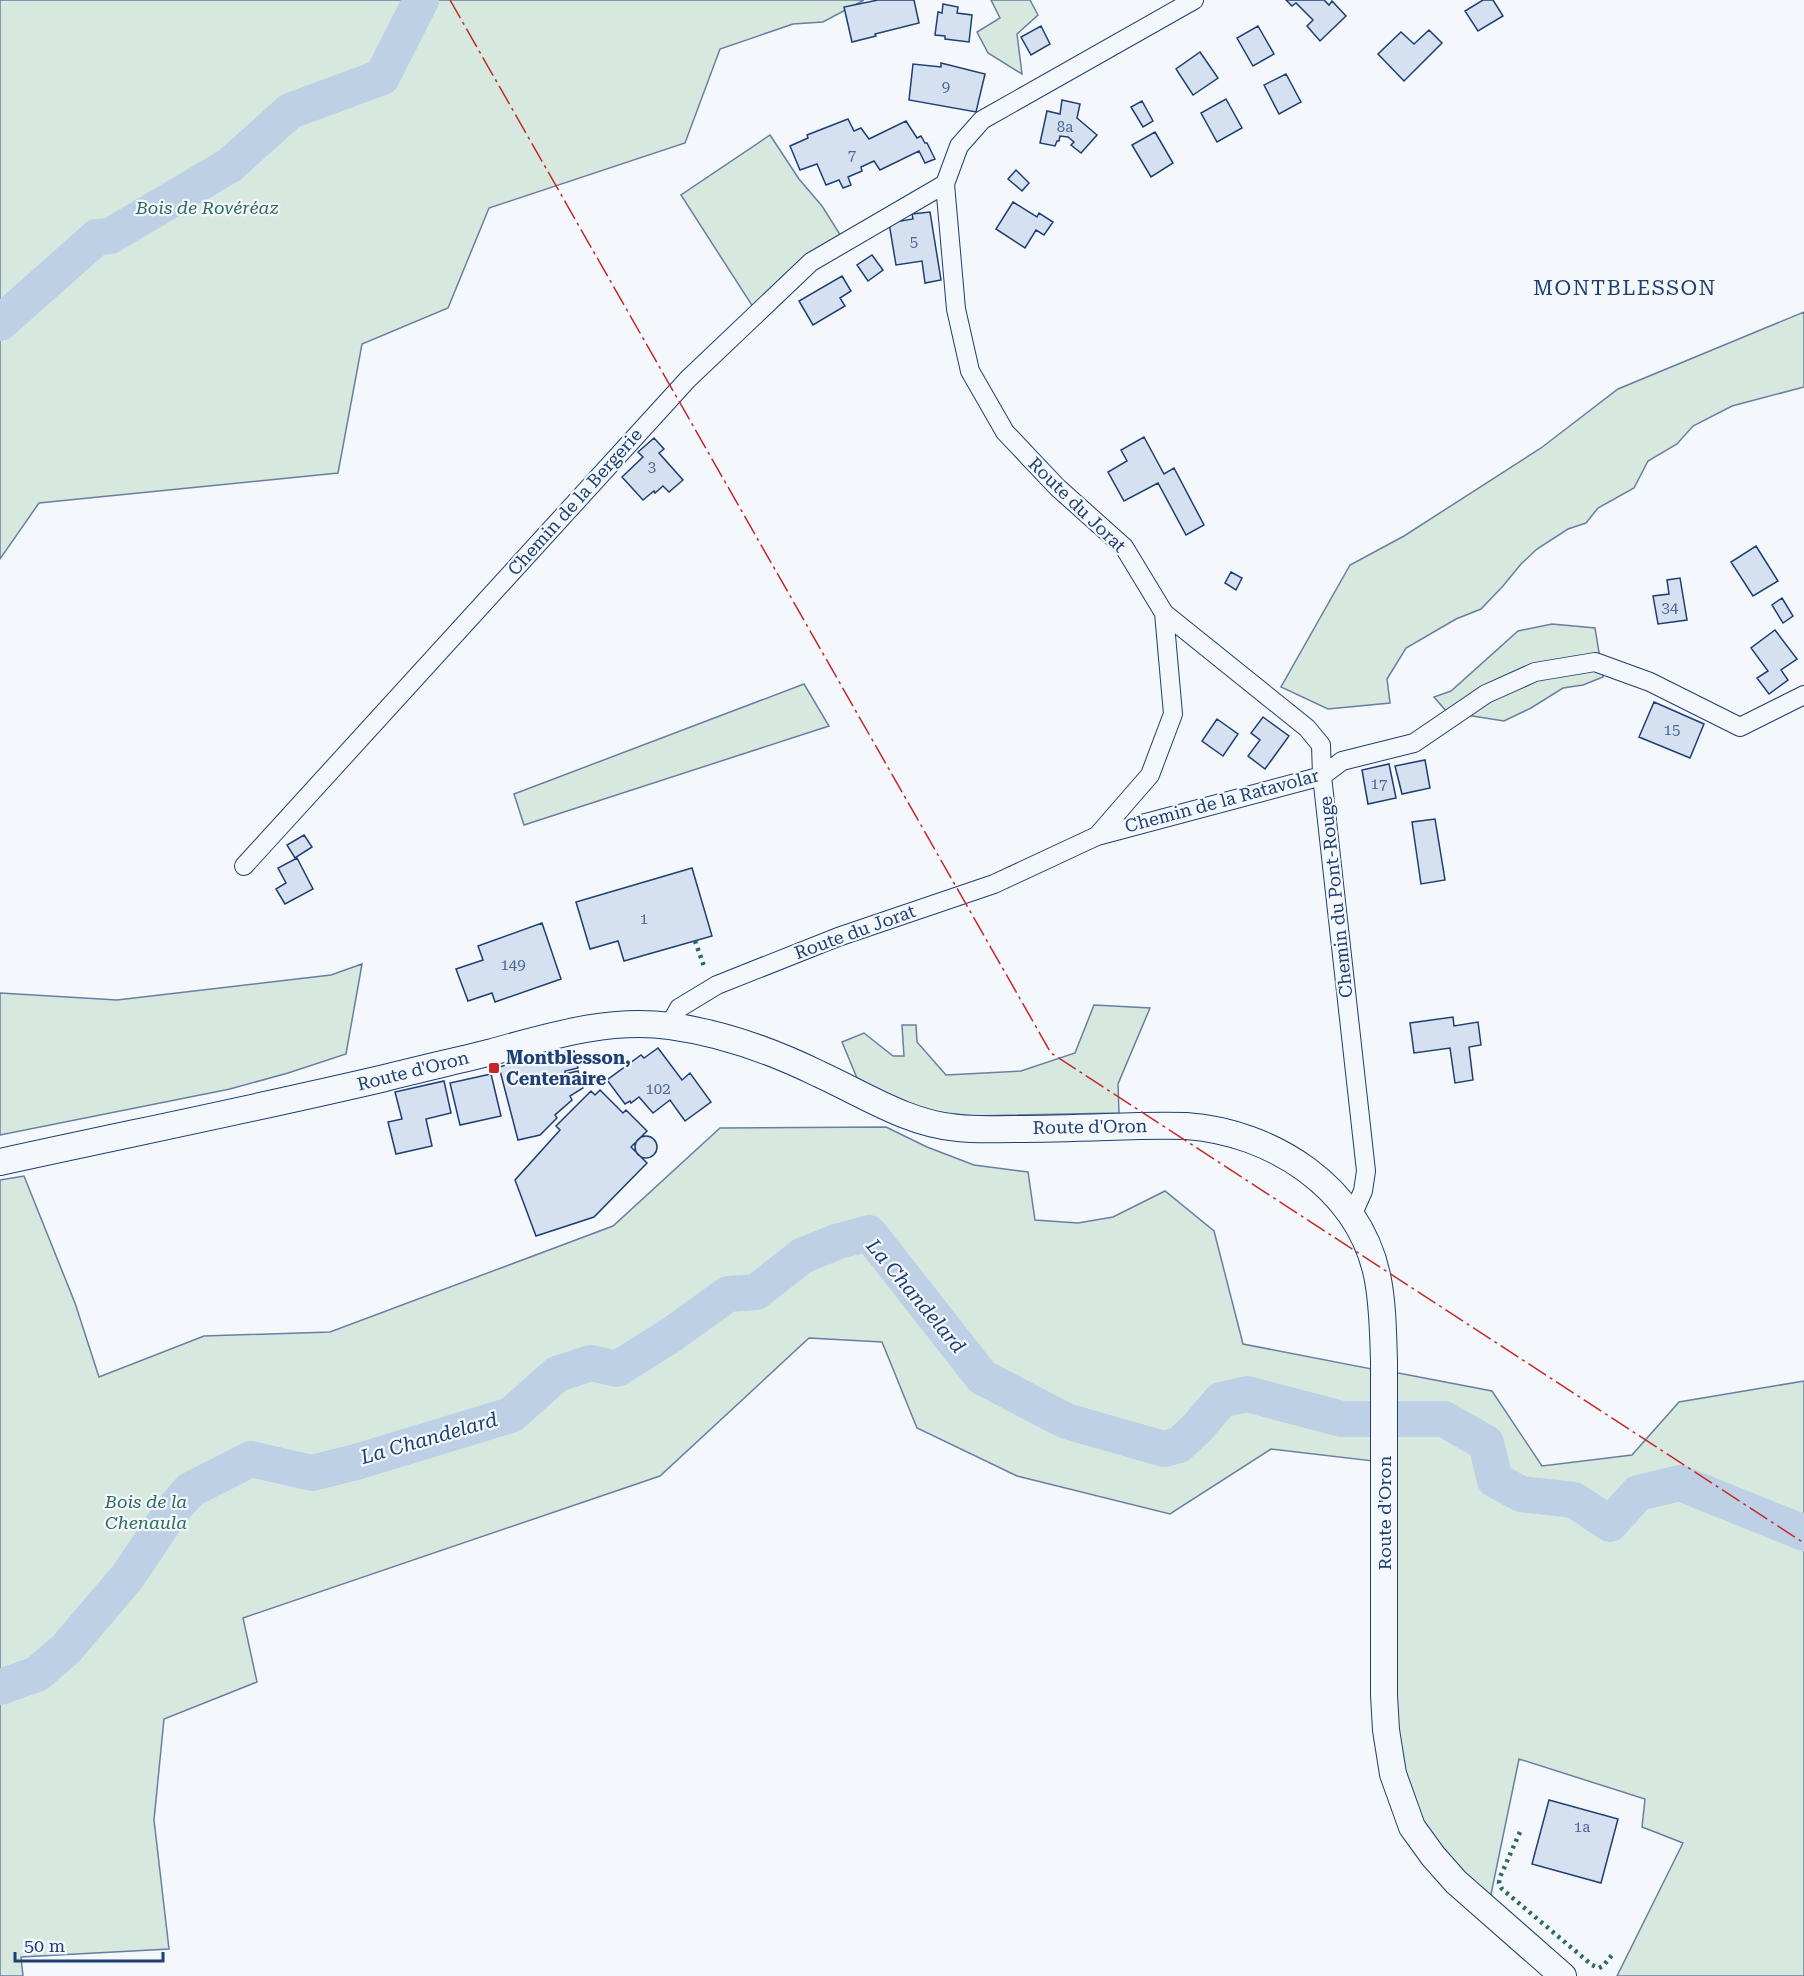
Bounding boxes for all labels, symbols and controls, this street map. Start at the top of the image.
house number: 9 [942,78,950,96]
house number: 8a [1057,118,1073,136]
house number: 7 [848,146,856,164]
park label: Bois de Rovéréaz [135,197,278,218]
house number: 5 [910,233,918,251]
district label: MONTBLESSON [1533,276,1717,300]
street label: Chemin de la Bergerie [503,424,646,579]
street label: Route du Jorat [1024,453,1131,557]
house number: 3 [648,458,656,476]
house number: 34 [1662,599,1679,617]
house number: 15 [1664,721,1680,739]
street label: Chemin de la Ratavolar [1122,764,1321,837]
house number: 17 [1371,775,1387,793]
street label: Chemin du Pont-Rouge [1314,795,1357,999]
street label: Route du Jorat [791,900,918,963]
house number: 1 [640,910,648,928]
house number: 149 [500,956,526,974]
street label: Route d'Oron [355,1046,471,1095]
place label: Montblesson, Centenaire [506,1047,631,1089]
marker: Montblesson, Centenaire [487,1061,501,1075]
house number: 102 [645,1080,671,1098]
street label: Route d'Oron [1033,1115,1148,1138]
water label: La Chandelard [861,1233,971,1358]
water label: La Chandelard [357,1407,500,1469]
street label: Route d'Oron [1374,1455,1395,1570]
park label: Bois de la Chenaula [104,1491,187,1533]
house number: 1a [1574,1818,1590,1836]
scale bar [15,1925,164,1963]
text: 50 m [24,1935,65,1956]

